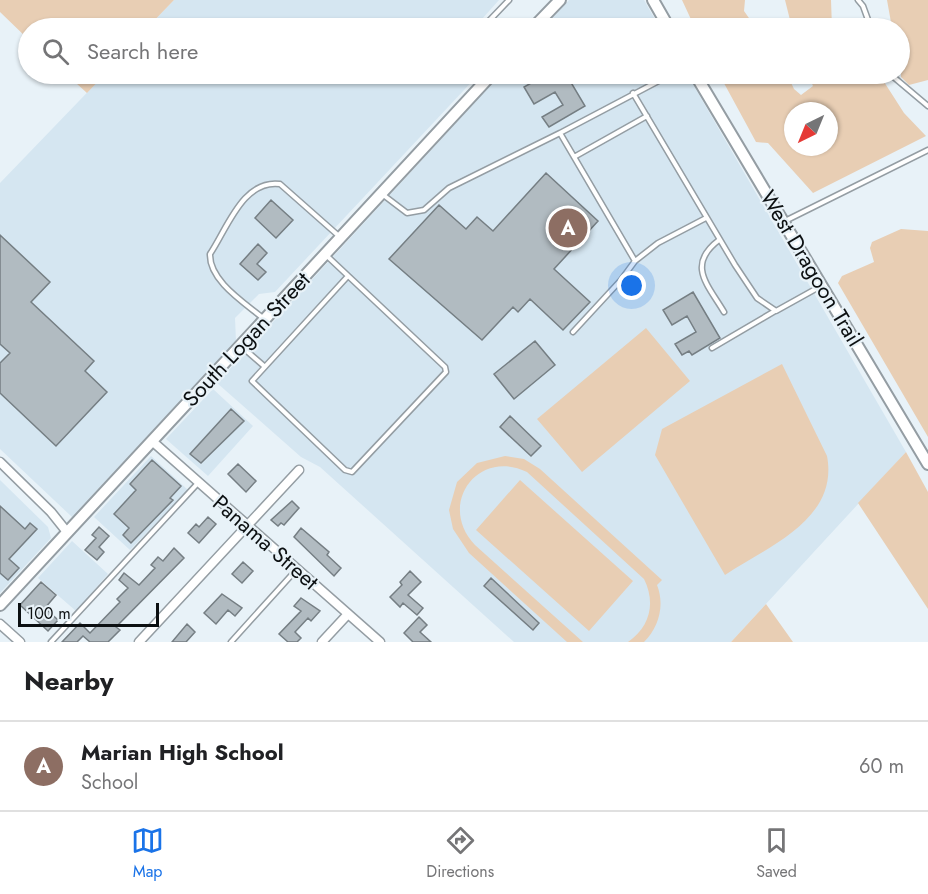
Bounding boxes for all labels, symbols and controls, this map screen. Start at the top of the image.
search box [18,18,910,84]
icon: search [39,35,72,68]
text: Search here [87,35,198,67]
north arrow [784,102,838,156]
street label: West Dragoon Trail [753,184,871,352]
pin: A [548,206,588,250]
street label: South Logan Street [175,264,318,414]
your location [617,271,646,300]
street label: Panama Street [206,487,326,597]
scale bar [18,600,159,628]
text: 100 m [27,602,71,625]
text: Nearby [24,662,113,700]
text: Marian High School [81,736,284,768]
text: A [36,752,51,781]
text: 60 m [859,752,904,781]
text: School [81,768,138,797]
tab: Map [131,824,164,883]
tab: Directions [426,824,494,883]
tab: Saved [756,824,797,883]

